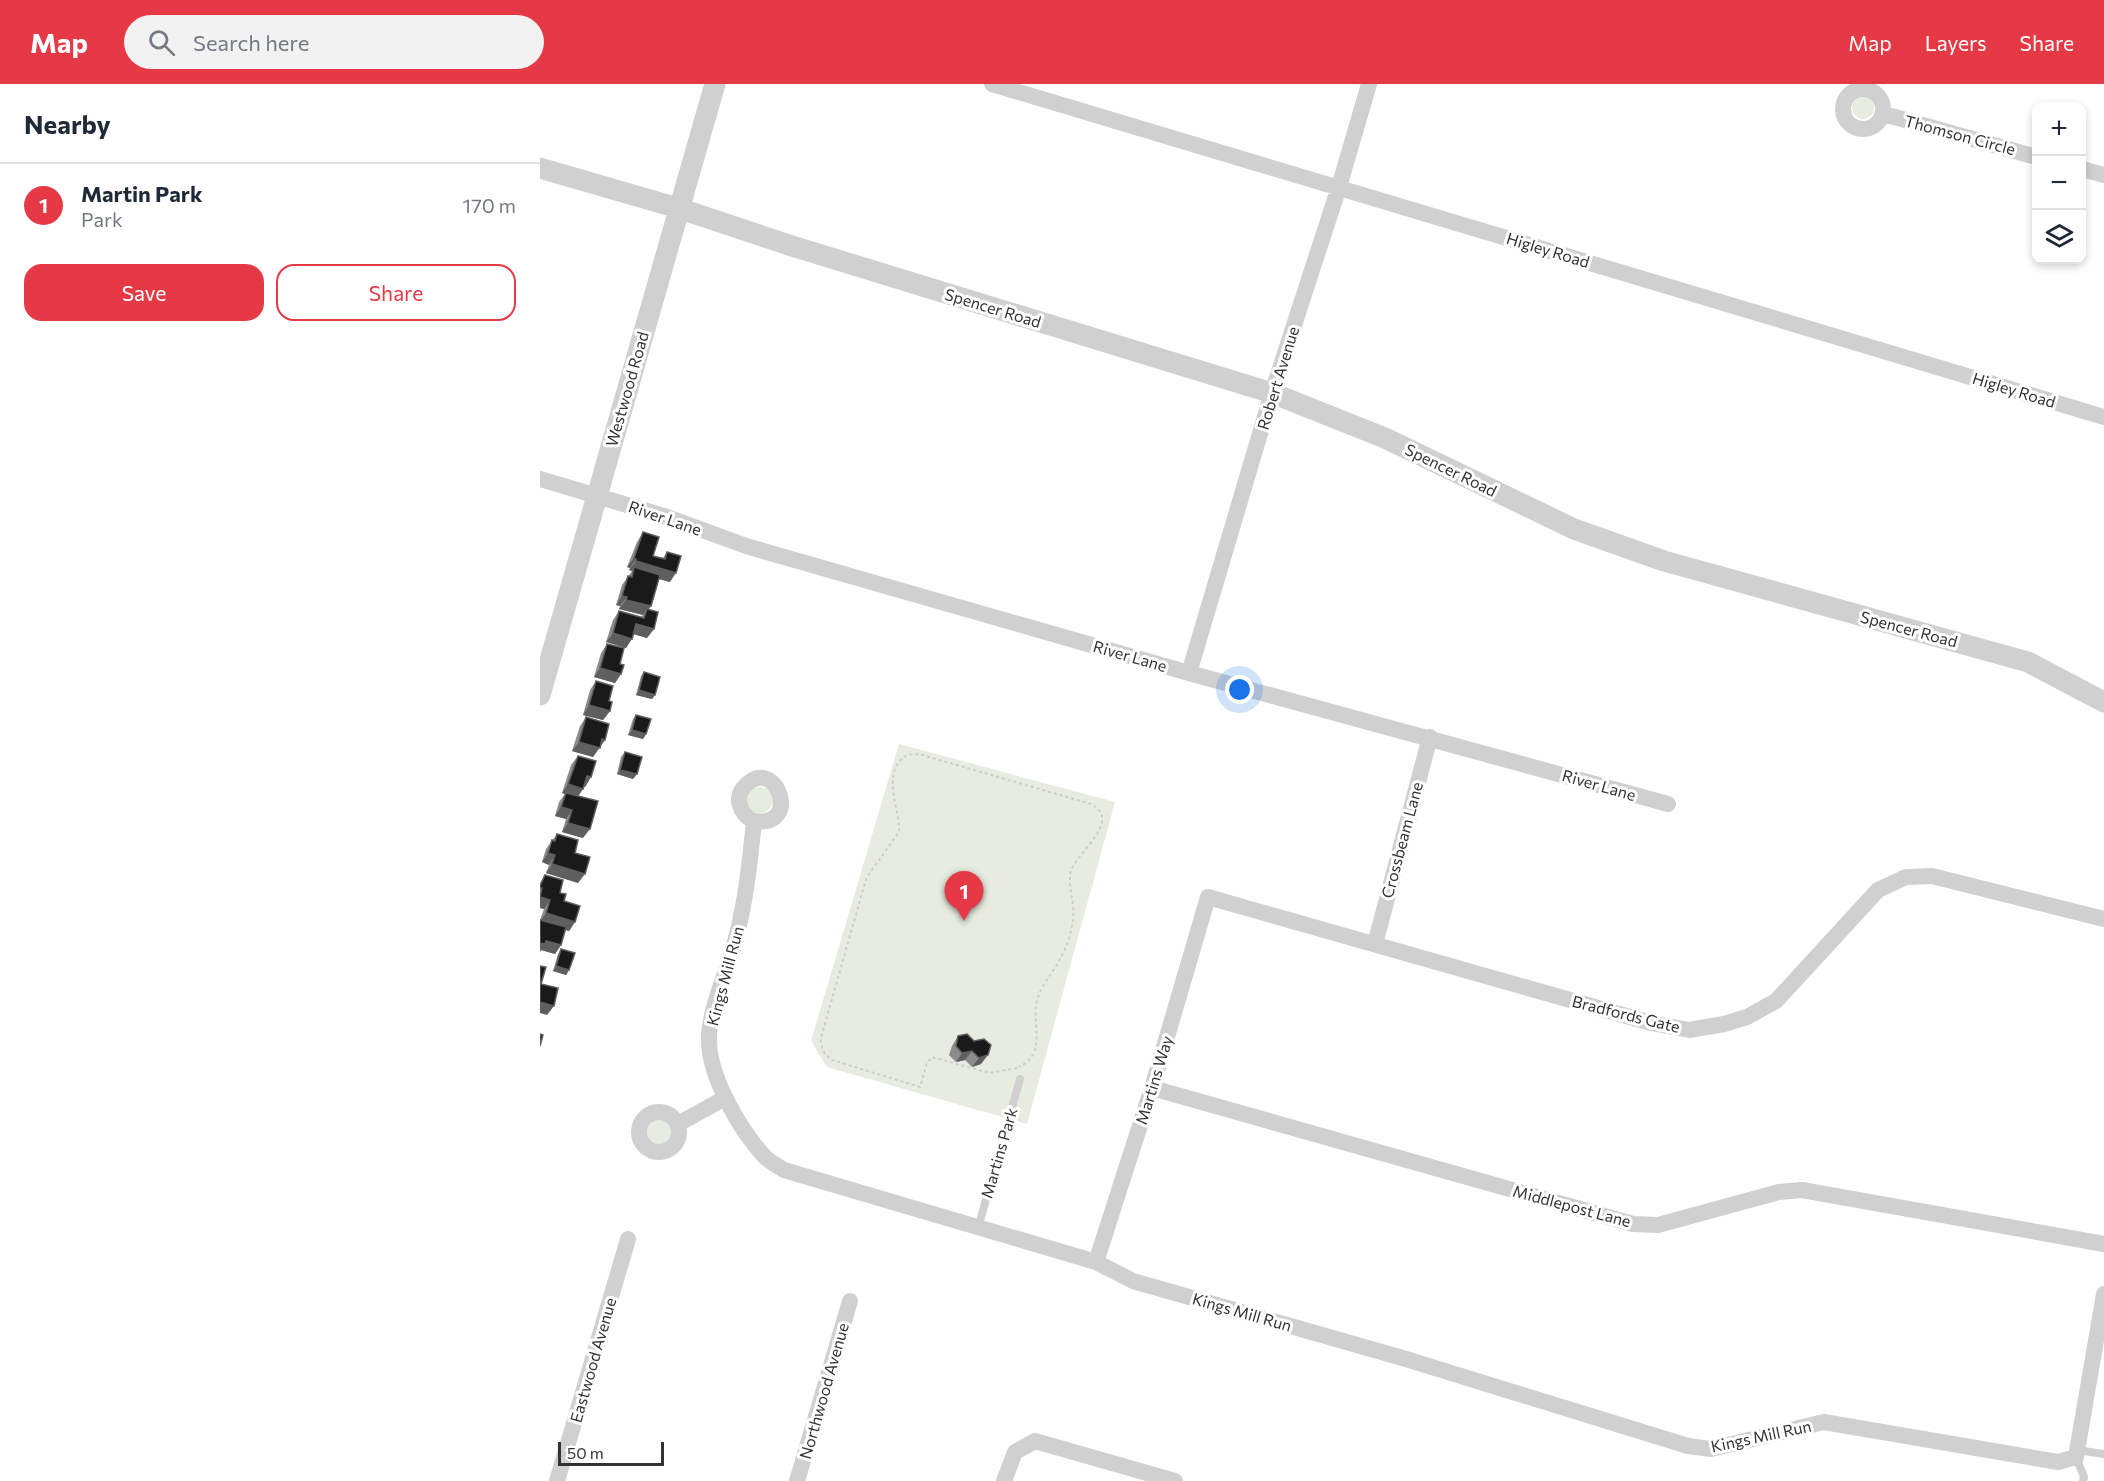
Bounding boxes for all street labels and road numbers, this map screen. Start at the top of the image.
street label: Thomson Circle [1903,111,2017,158]
street label: Higley Road [1504,228,1592,271]
street label: Spencer Road [943,284,1044,331]
street label: Robert Avenue [1253,324,1302,432]
street label: Westwood Road [601,329,652,449]
street label: Higley Road [1970,368,2058,411]
street label: Spencer Road [1402,439,1500,500]
street label: River Lane [626,496,704,539]
street label: Spencer Road [1859,606,1960,651]
street label: River Lane [1091,636,1169,675]
street label: River Lane [1560,765,1638,804]
street label: Crossbeam Lane [1377,780,1426,900]
street label: Kings Mill Run [702,924,747,1028]
street label: Bradfords Gate [1570,991,1682,1036]
street label: Martins Way [1131,1033,1176,1127]
street label: Martins Park [976,1105,1021,1200]
street label: Middlepost Lane [1511,1181,1633,1230]
street label: Kings Mill Run [1190,1288,1294,1335]
street label: Eastwood Avenue [566,1295,619,1424]
street label: Northwood Avenue [795,1321,852,1461]
street label: Kings Mill Run [1709,1416,1813,1455]

